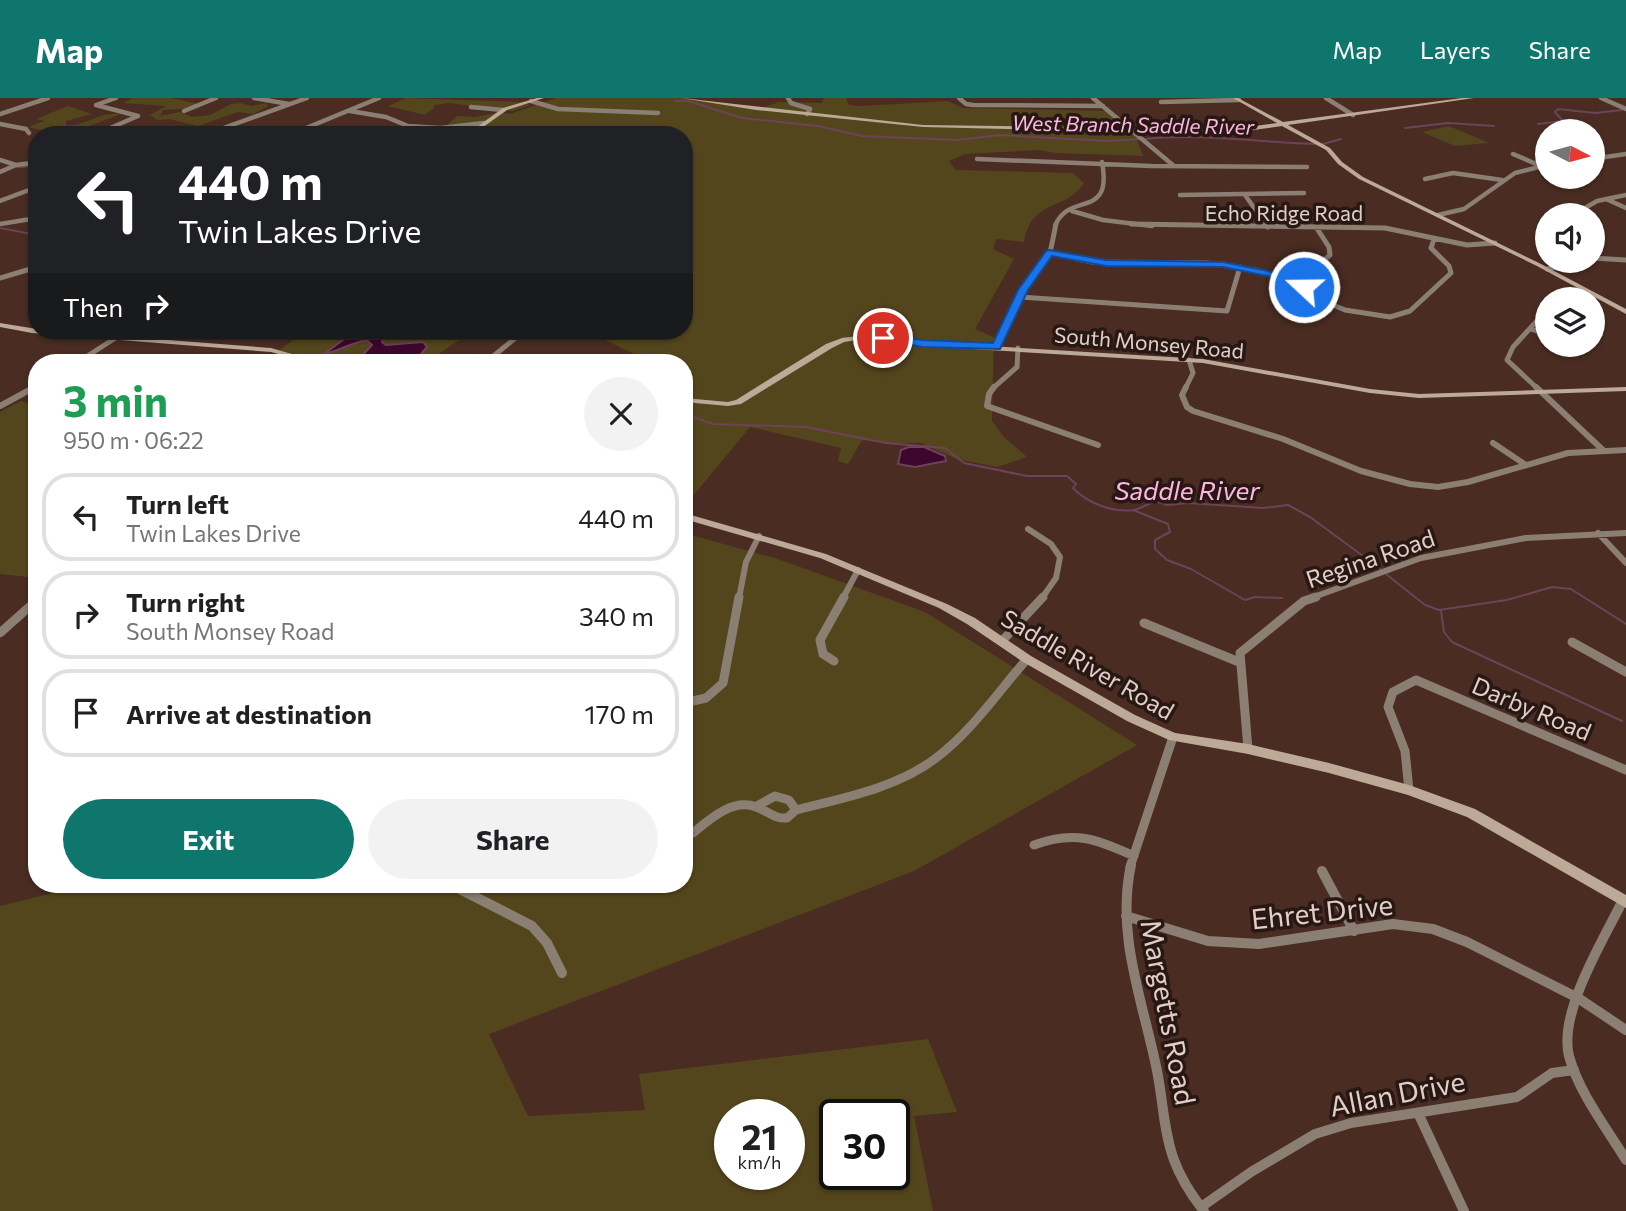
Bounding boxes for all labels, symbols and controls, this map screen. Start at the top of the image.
text: Map [35,29,103,70]
text: Map [1333,35,1382,64]
text: Layers [1420,35,1491,64]
text: Share [1529,35,1591,64]
water label: West Branch Saddle River [1012,109,1255,139]
north arrow [1535,119,1605,189]
map controls [1535,119,1605,357]
text: 440 m [178,150,323,210]
icon: left [63,154,154,245]
street label: Echo Ridge Road [1205,200,1363,225]
button: sound [1535,203,1605,273]
text: Twin Lakes Drive [178,210,421,250]
position arrow [1267,250,1341,324]
icon: right [137,287,175,325]
button: layers [1535,287,1605,357]
text: Then [63,291,123,322]
pin [853,308,913,368]
icon: arrive [864,319,902,357]
street label: South Monsey Road [1053,321,1245,363]
text: 3 min [63,374,168,426]
button: close [584,377,658,451]
text: 950 m · 06:22 [63,426,204,454]
water label: Saddle River [1114,474,1261,505]
text: Turn left [126,488,229,519]
icon: left [67,498,105,536]
text: 440 m [578,502,654,533]
text: Twin Lakes Drive [126,519,301,547]
street label: Regina Road [1302,522,1438,594]
text: Turn right [126,586,245,617]
icon: right [67,596,105,634]
text: 340 m [579,600,654,631]
street label: Saddle River Road [996,603,1180,725]
text: South Monsey Road [126,617,334,645]
street label: Darby Road [1468,670,1596,746]
icon: arrive [67,694,105,732]
text: Arrive at destination [126,698,372,729]
text: 170 m [585,698,654,729]
button: Exit [63,799,354,879]
button: Share [368,799,658,879]
street label: Ehret Drive [1249,887,1395,935]
street label: Margetts Road [1134,916,1204,1108]
street label: Allan Drive [1326,1063,1468,1123]
speed limit sign: 30 [819,1099,910,1190]
text: 21 [742,1114,777,1157]
text: km/h [738,1151,781,1173]

